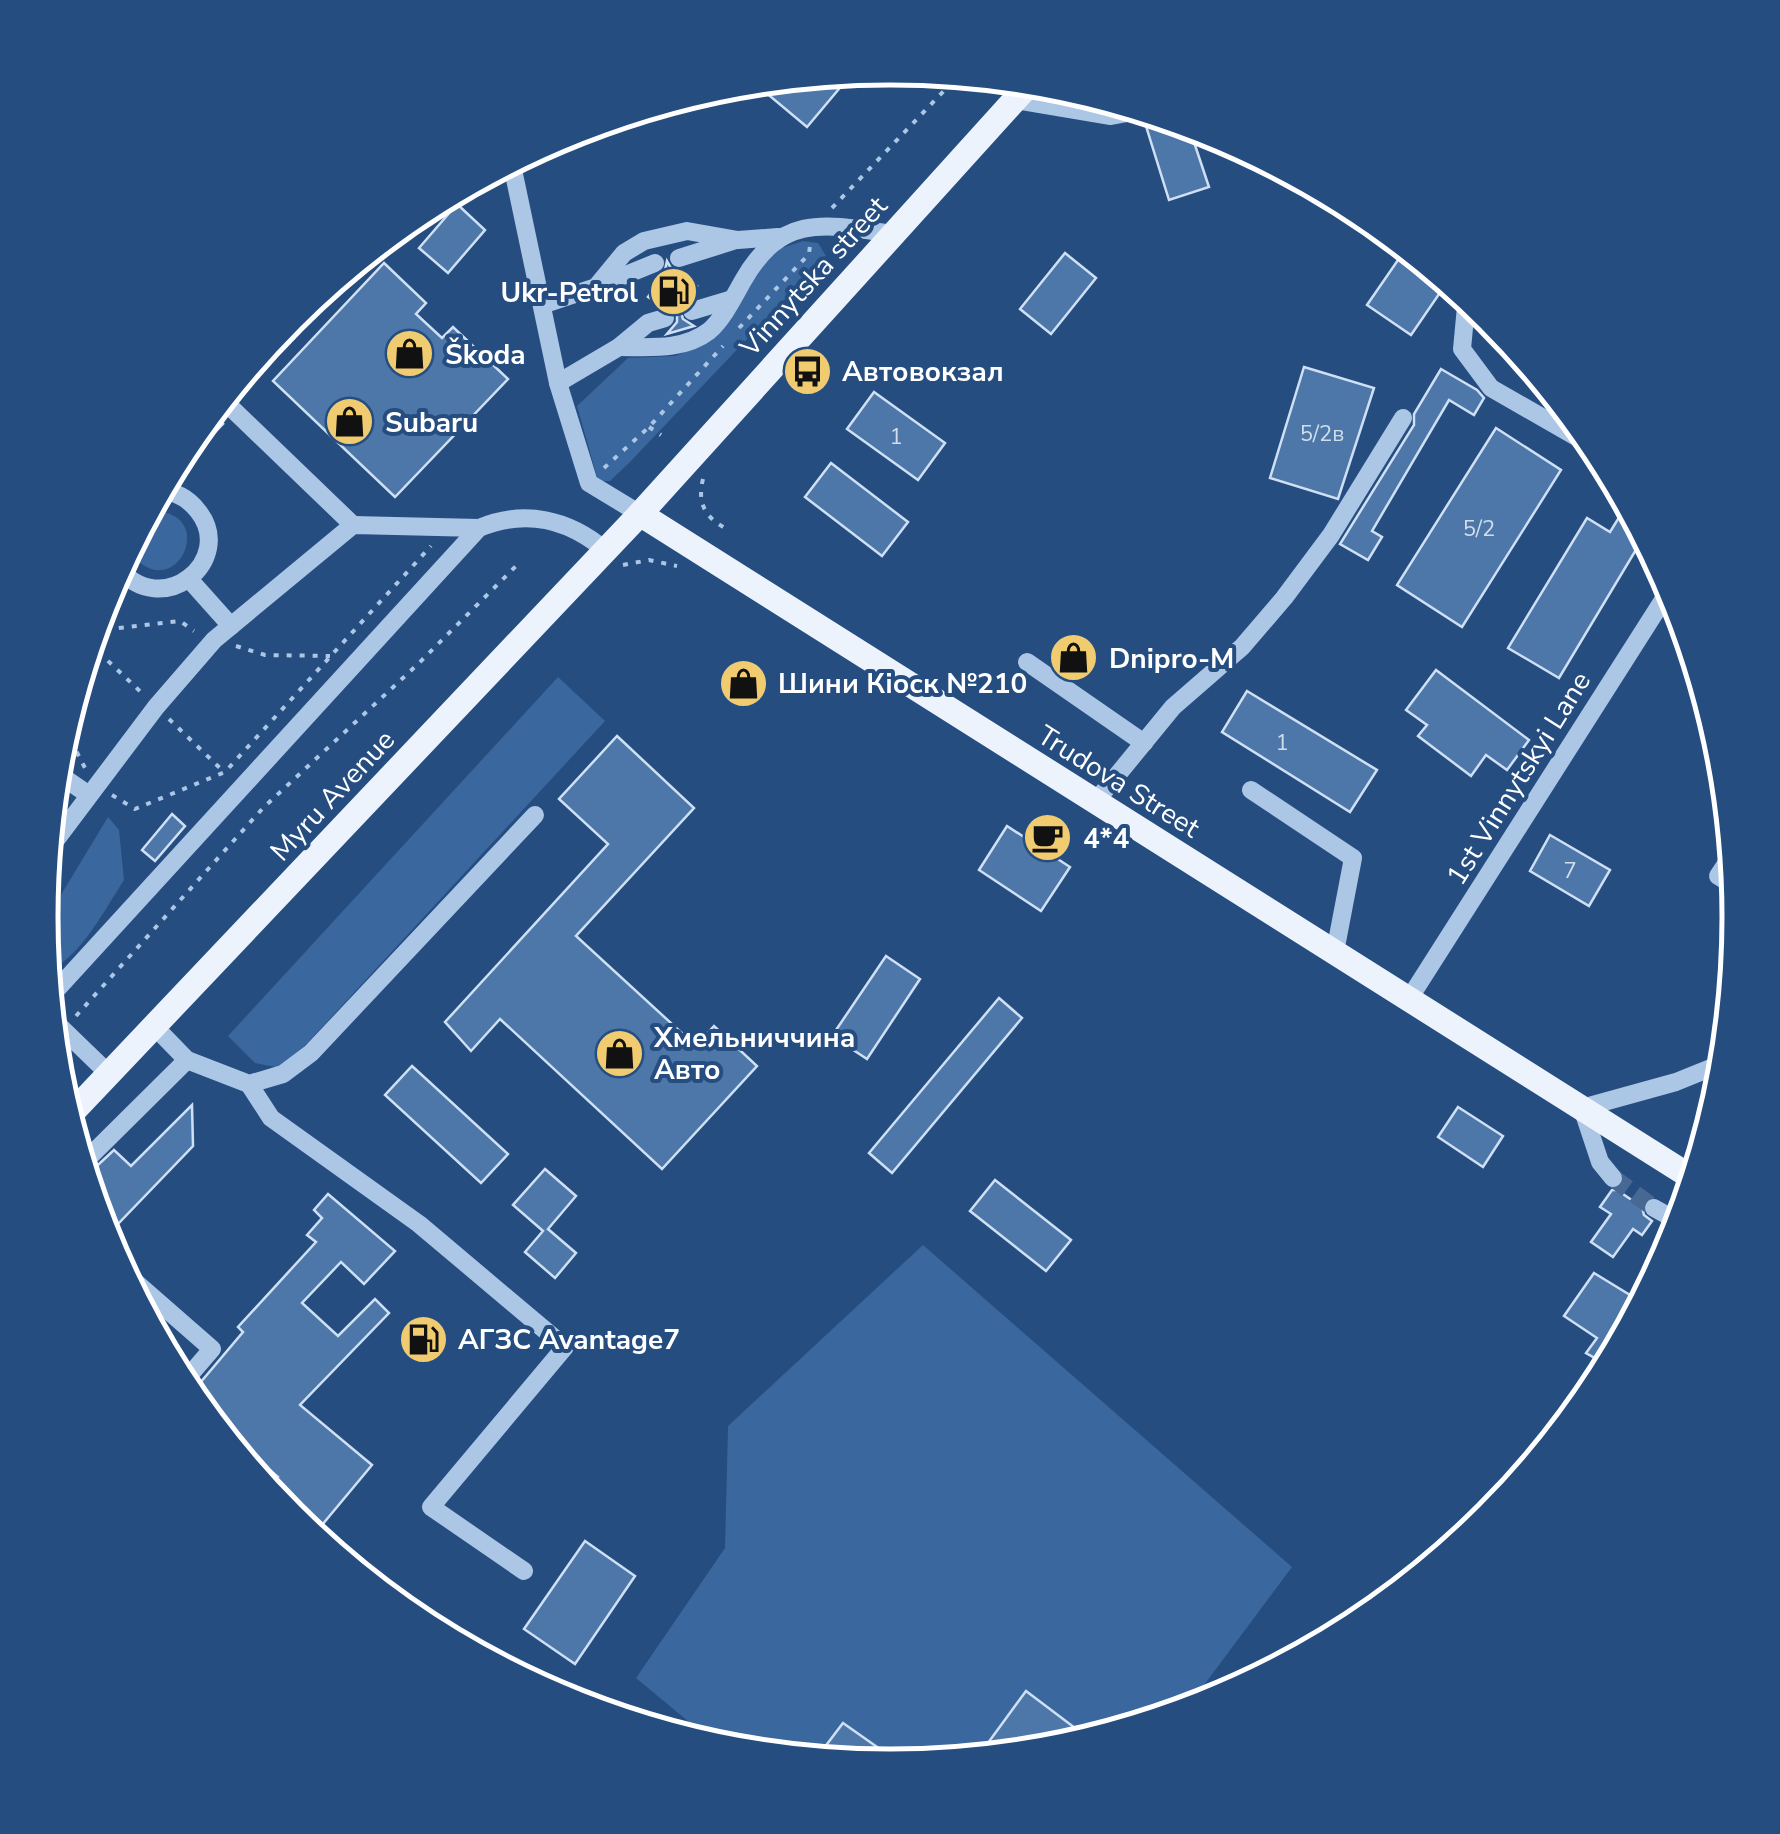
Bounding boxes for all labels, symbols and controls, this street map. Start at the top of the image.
street label: Vinnytska street [731,188,896,366]
fuel station icon: Ukr-Petrol [647,266,699,318]
place label: Ukr-Petrol [501,274,638,312]
shop icon: Škoda [384,328,436,380]
place label: Škoda [445,336,526,374]
bus stop icon: Автовокзал [781,345,833,397]
place label: Автовокзал [842,353,1004,391]
shop icon: Subaru [324,396,376,448]
place label: Subaru [385,404,478,442]
house number: 5/2в [1300,419,1344,449]
house number: 1 [889,422,903,452]
house number: 5/2 [1463,514,1495,544]
shop icon: Dnipro-M [1048,632,1100,684]
place label: Dnipro-M [1109,640,1234,678]
shop icon: Шини Кіоск №210 [717,657,769,709]
place label: Шини Кіоск №210 [778,665,1027,703]
street label: 1st Vinnytskyi Lane [1438,665,1600,892]
street label: Trudova Street [1030,717,1207,847]
street label: Myru Avenue [262,722,403,870]
house number: 1 [1275,728,1289,758]
cafe icon: 4*4 [1022,812,1074,864]
place label: 4*4 [1083,820,1129,858]
house number: 7 [1563,856,1577,886]
place label: Хмельниччина Авто [653,1019,856,1089]
shop icon: Хмельниччина Авто [593,1027,645,1079]
fuel station icon: АГЗС Avantage7 [397,1313,449,1365]
place label: АГЗС Avantage7 [458,1321,680,1359]

